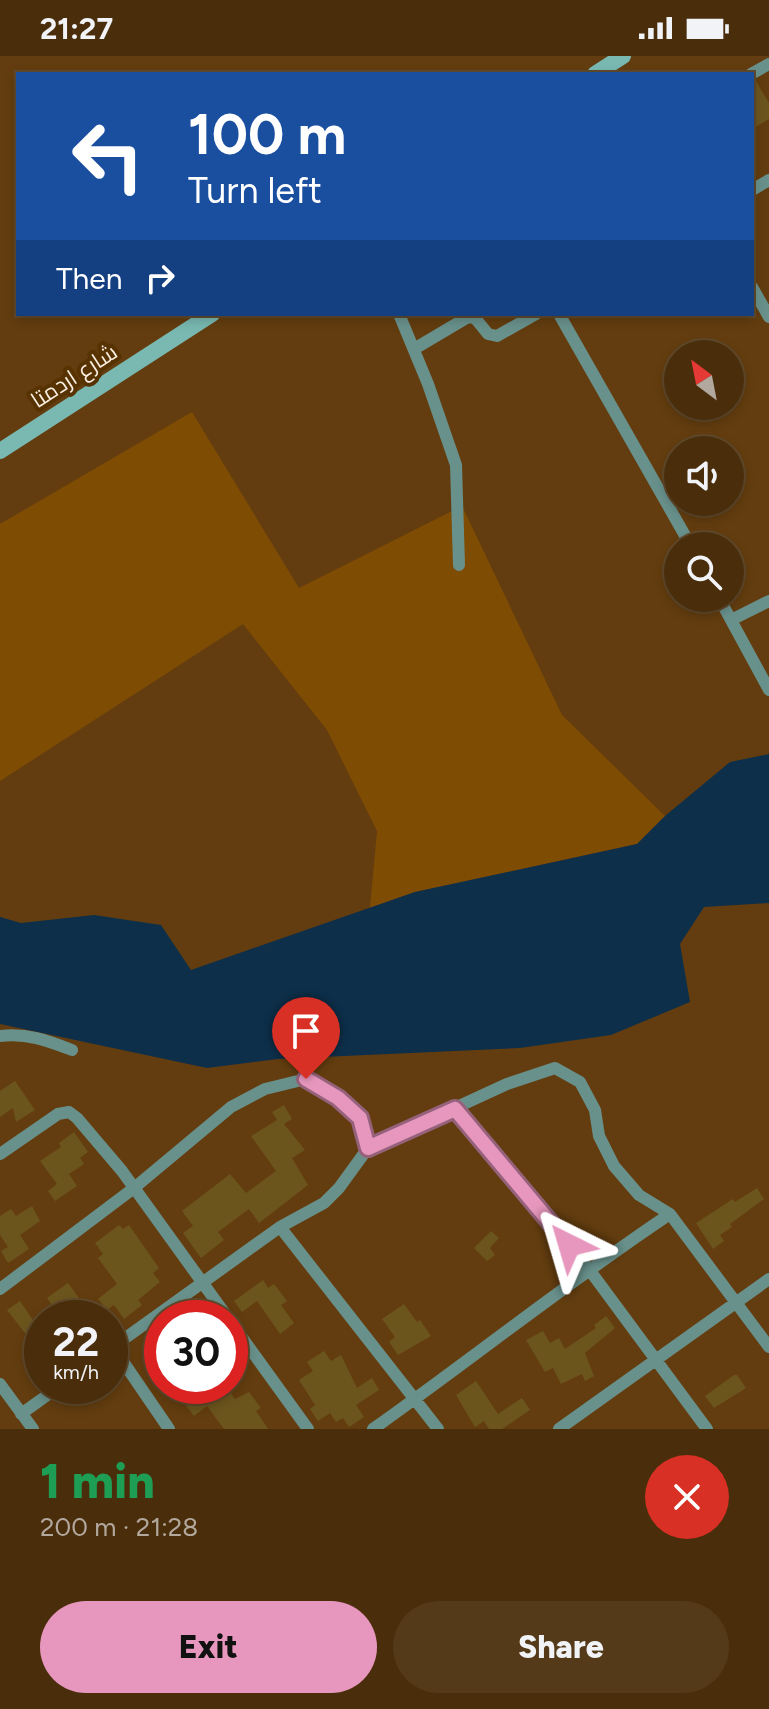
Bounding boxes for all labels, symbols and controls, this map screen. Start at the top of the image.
text: 21:27 [40,10,113,47]
text: 100 m [188,101,346,168]
icon: left [56,104,160,208]
text: Turn left [188,169,322,212]
icon: right [138,256,182,300]
text: Then [56,260,122,297]
street label: شارع اردمتا [26,338,123,415]
north arrow [664,340,744,420]
map controls [664,340,744,612]
button: sound [664,436,744,516]
button: search [664,532,744,612]
pin [272,997,340,1079]
icon: arrive [284,1009,328,1053]
position arrow [527,1203,611,1287]
speed limit sign: 30 [144,1300,248,1404]
text: 22 [53,1318,99,1366]
text: km/h [53,1360,99,1384]
text: 1 min [40,1452,155,1510]
button: close [645,1455,729,1539]
text: 200 m · 21:28 [40,1511,198,1543]
button: Exit [40,1601,377,1693]
button: Share [393,1601,729,1693]

